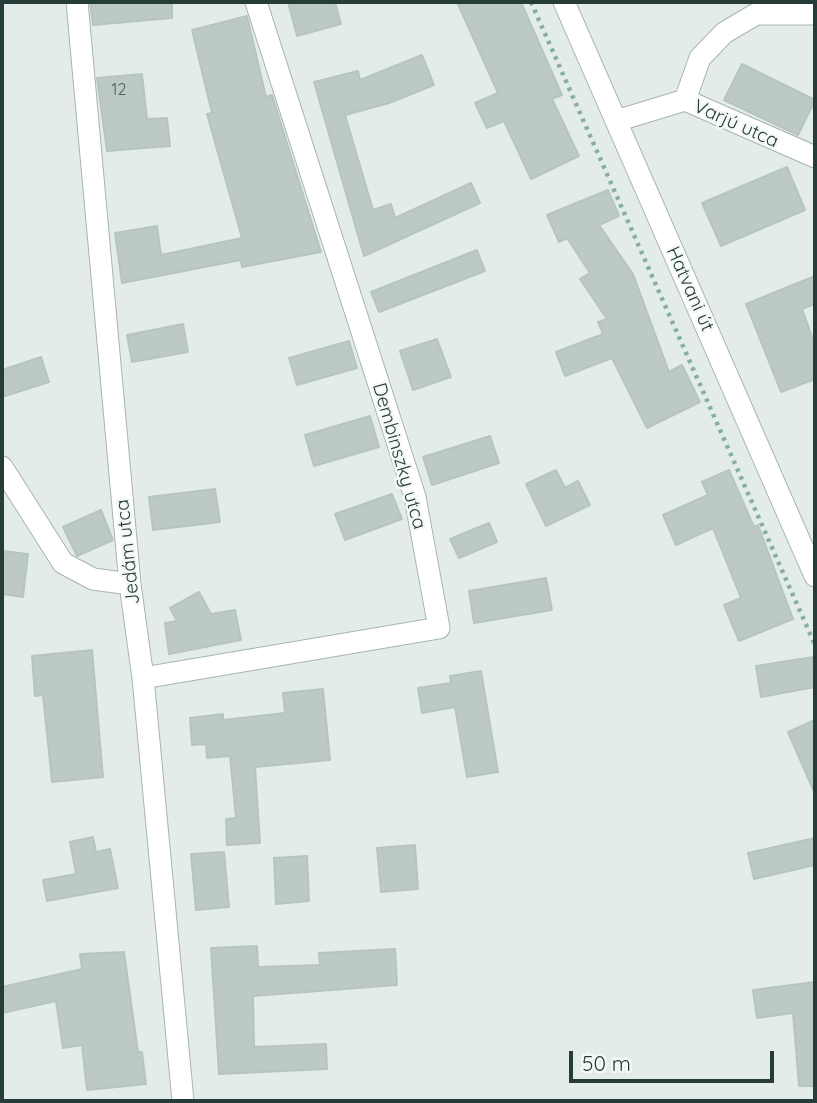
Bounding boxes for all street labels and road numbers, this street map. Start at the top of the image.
street label: Varjú utca [690,95,782,153]
street label: Hatvani út [661,243,719,335]
street label: Dembinszky utca [367,380,431,532]
street label: Jedám utca [111,498,145,606]

